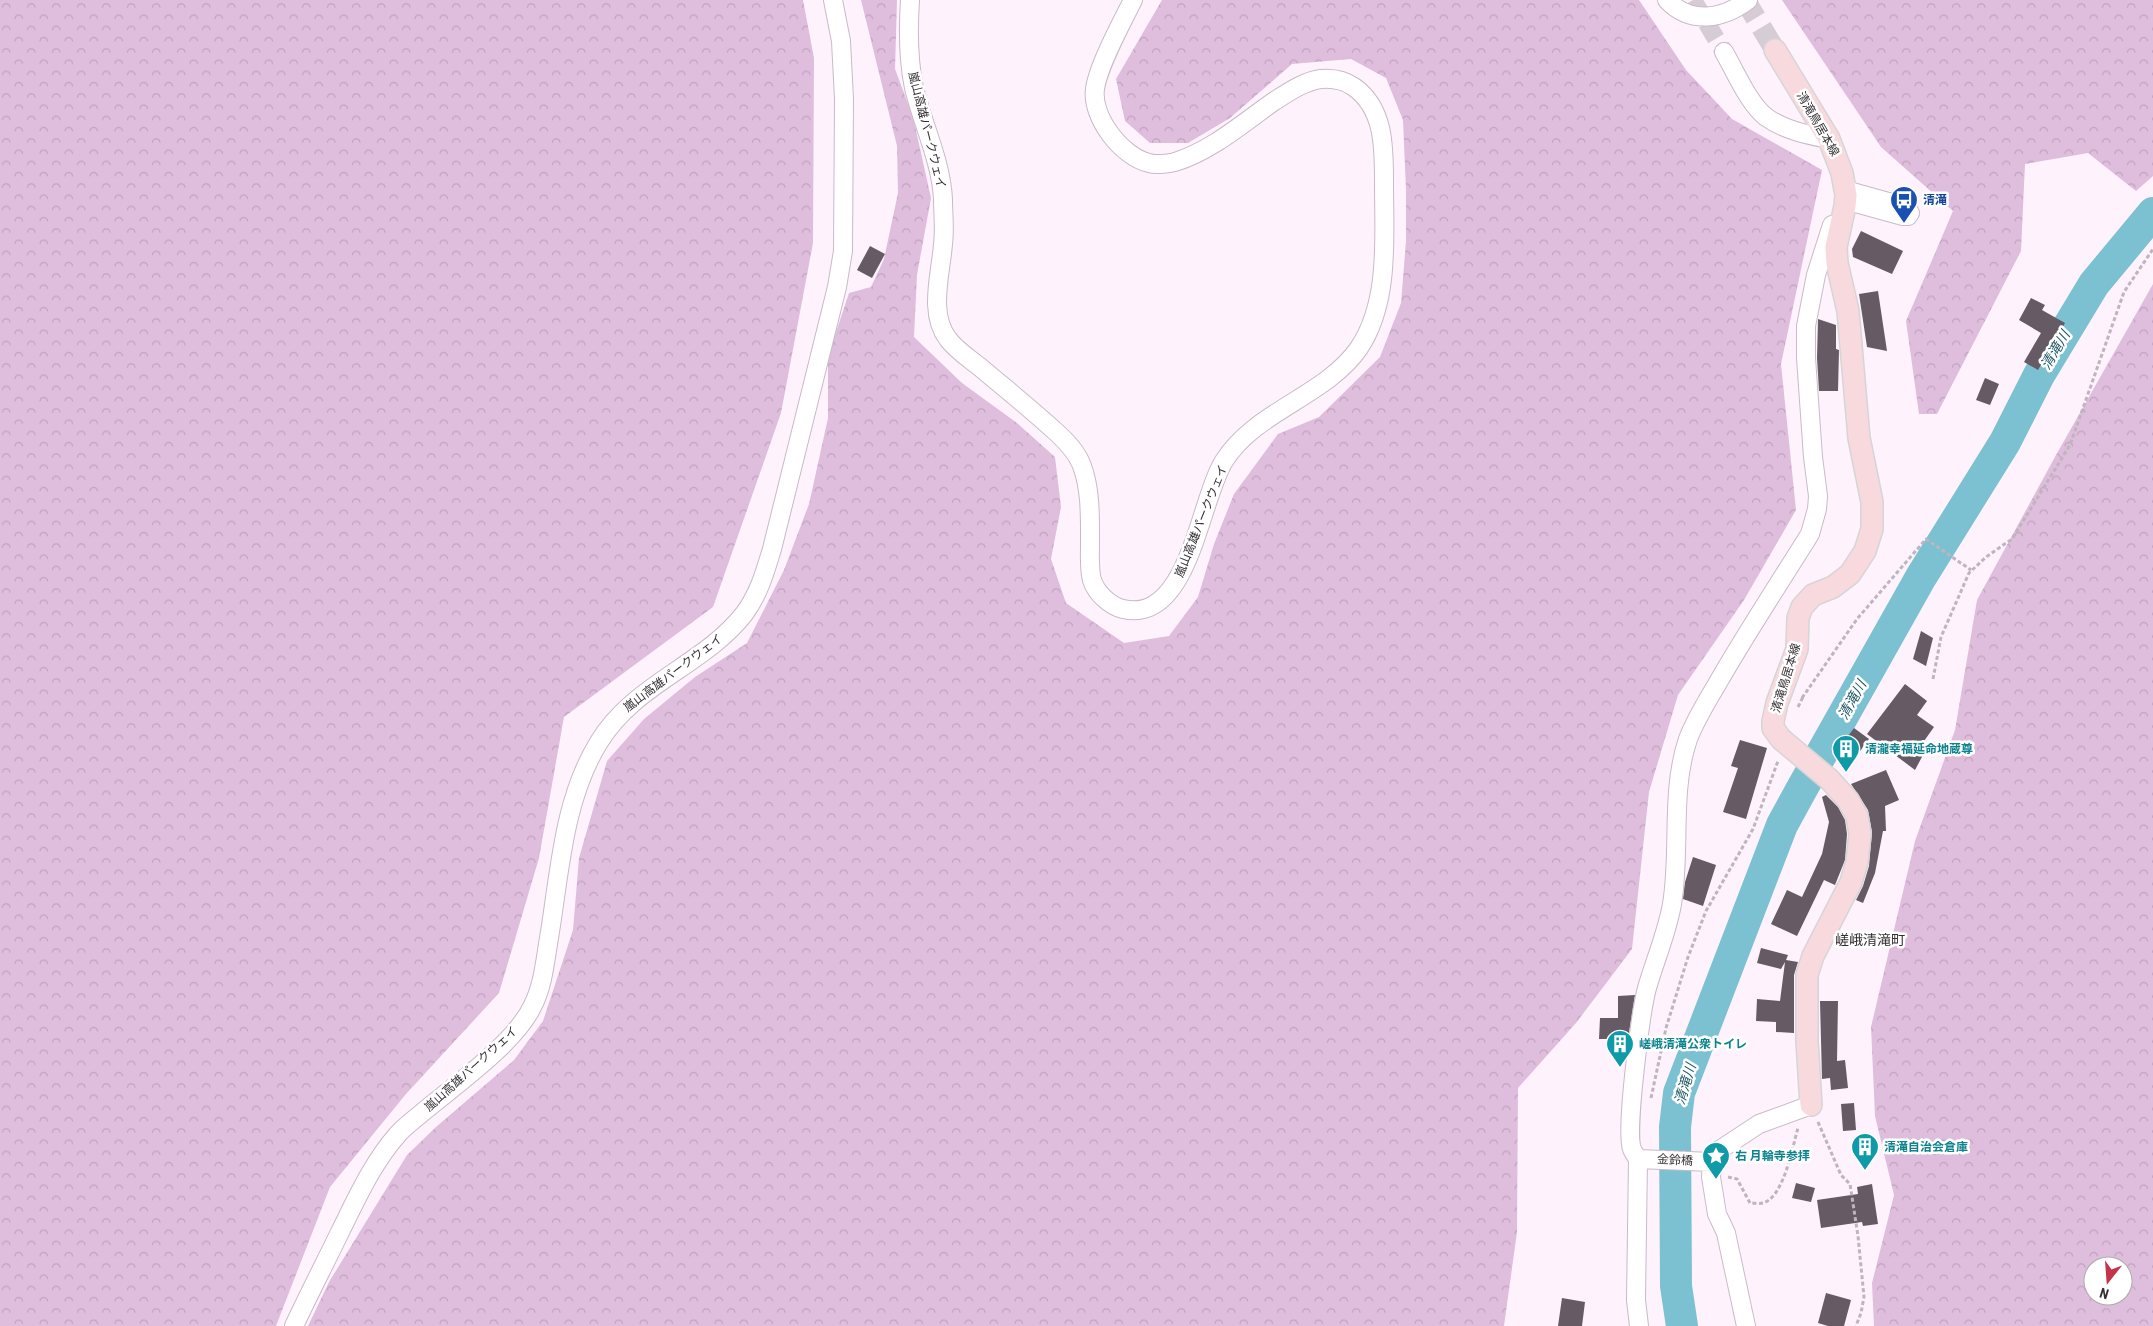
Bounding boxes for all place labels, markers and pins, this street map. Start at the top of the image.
bus stop icon: 清滝 [1889,185,1919,224]
place label: 清滝 [1923,193,1947,207]
building icon: 清瀧幸福延命地蔵尊 [1831,734,1861,773]
place label: 清瀧幸福延命地蔵尊 [1865,742,1973,756]
building icon: 嵯峨清滝公衆トイレ [1605,1029,1635,1068]
place label: 嵯峨清滝公衆トイレ [1639,1037,1747,1051]
building icon: 清滝自治会倉庫 [1850,1132,1880,1171]
place label: 清滝自治会倉庫 [1884,1140,1968,1154]
place icon: 右 月輪寺参拝 [1701,1141,1731,1180]
place label: 右 月輪寺参拝 [1735,1149,1810,1163]

